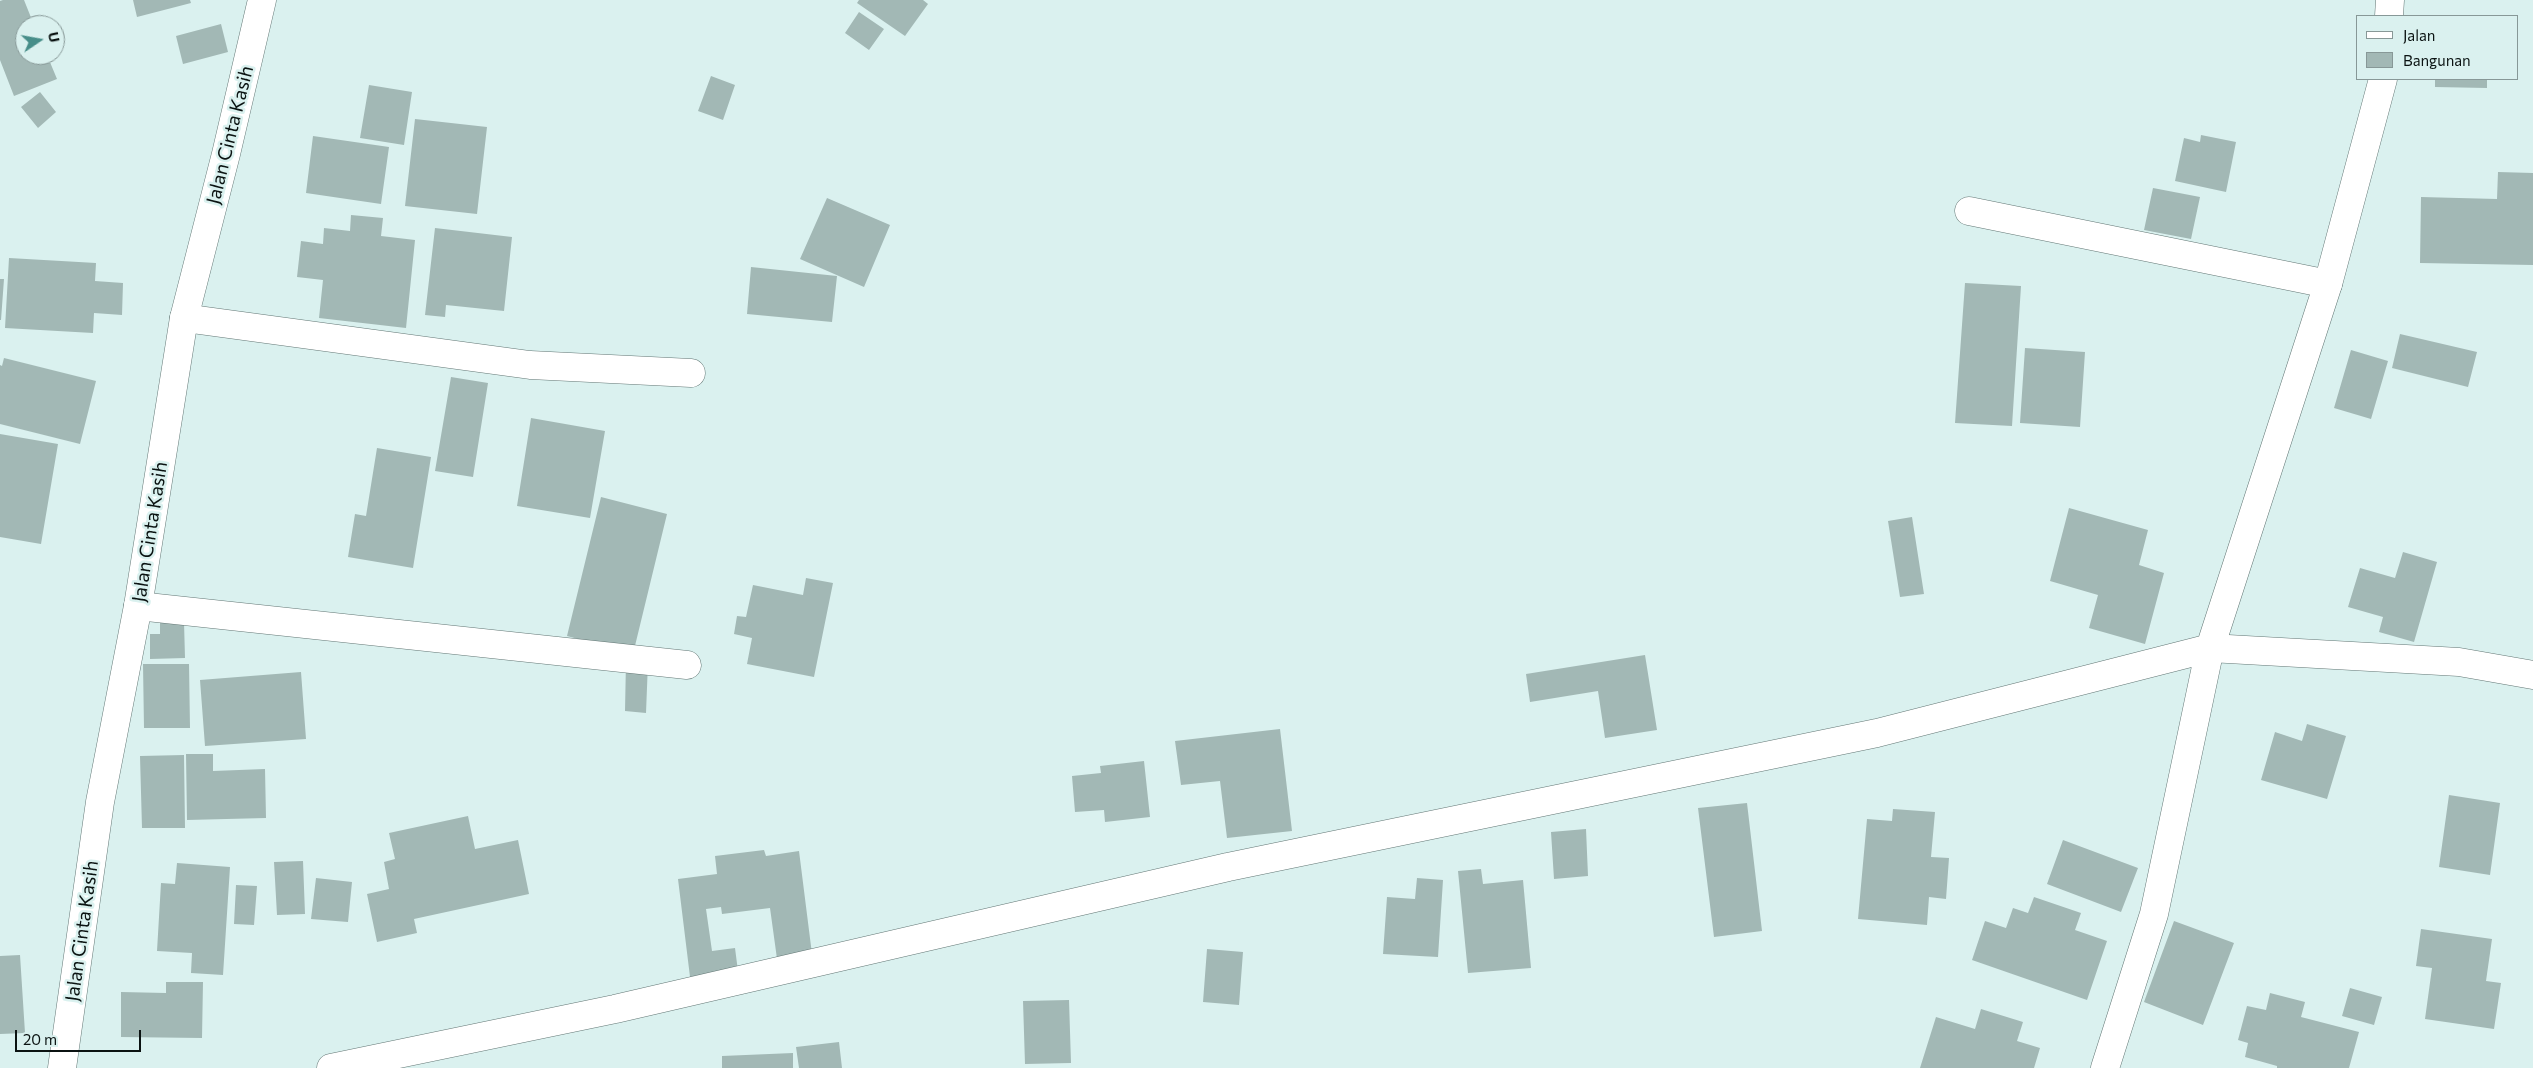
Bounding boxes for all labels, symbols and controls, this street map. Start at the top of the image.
north arrow [15,15,65,65]
legend [2356,15,2518,80]
text: Jalan [2403,26,2435,44]
text: U [45,30,64,44]
text: Bangunan [2403,51,2471,69]
street label: Jalan Cinta Kasih [202,63,258,207]
street label: Jalan Cinta Kasih [128,460,172,604]
street label: Jalan Cinta Kasih [61,859,103,1003]
scale bar [18,1020,144,1052]
text: 20 m [23,1030,57,1048]

